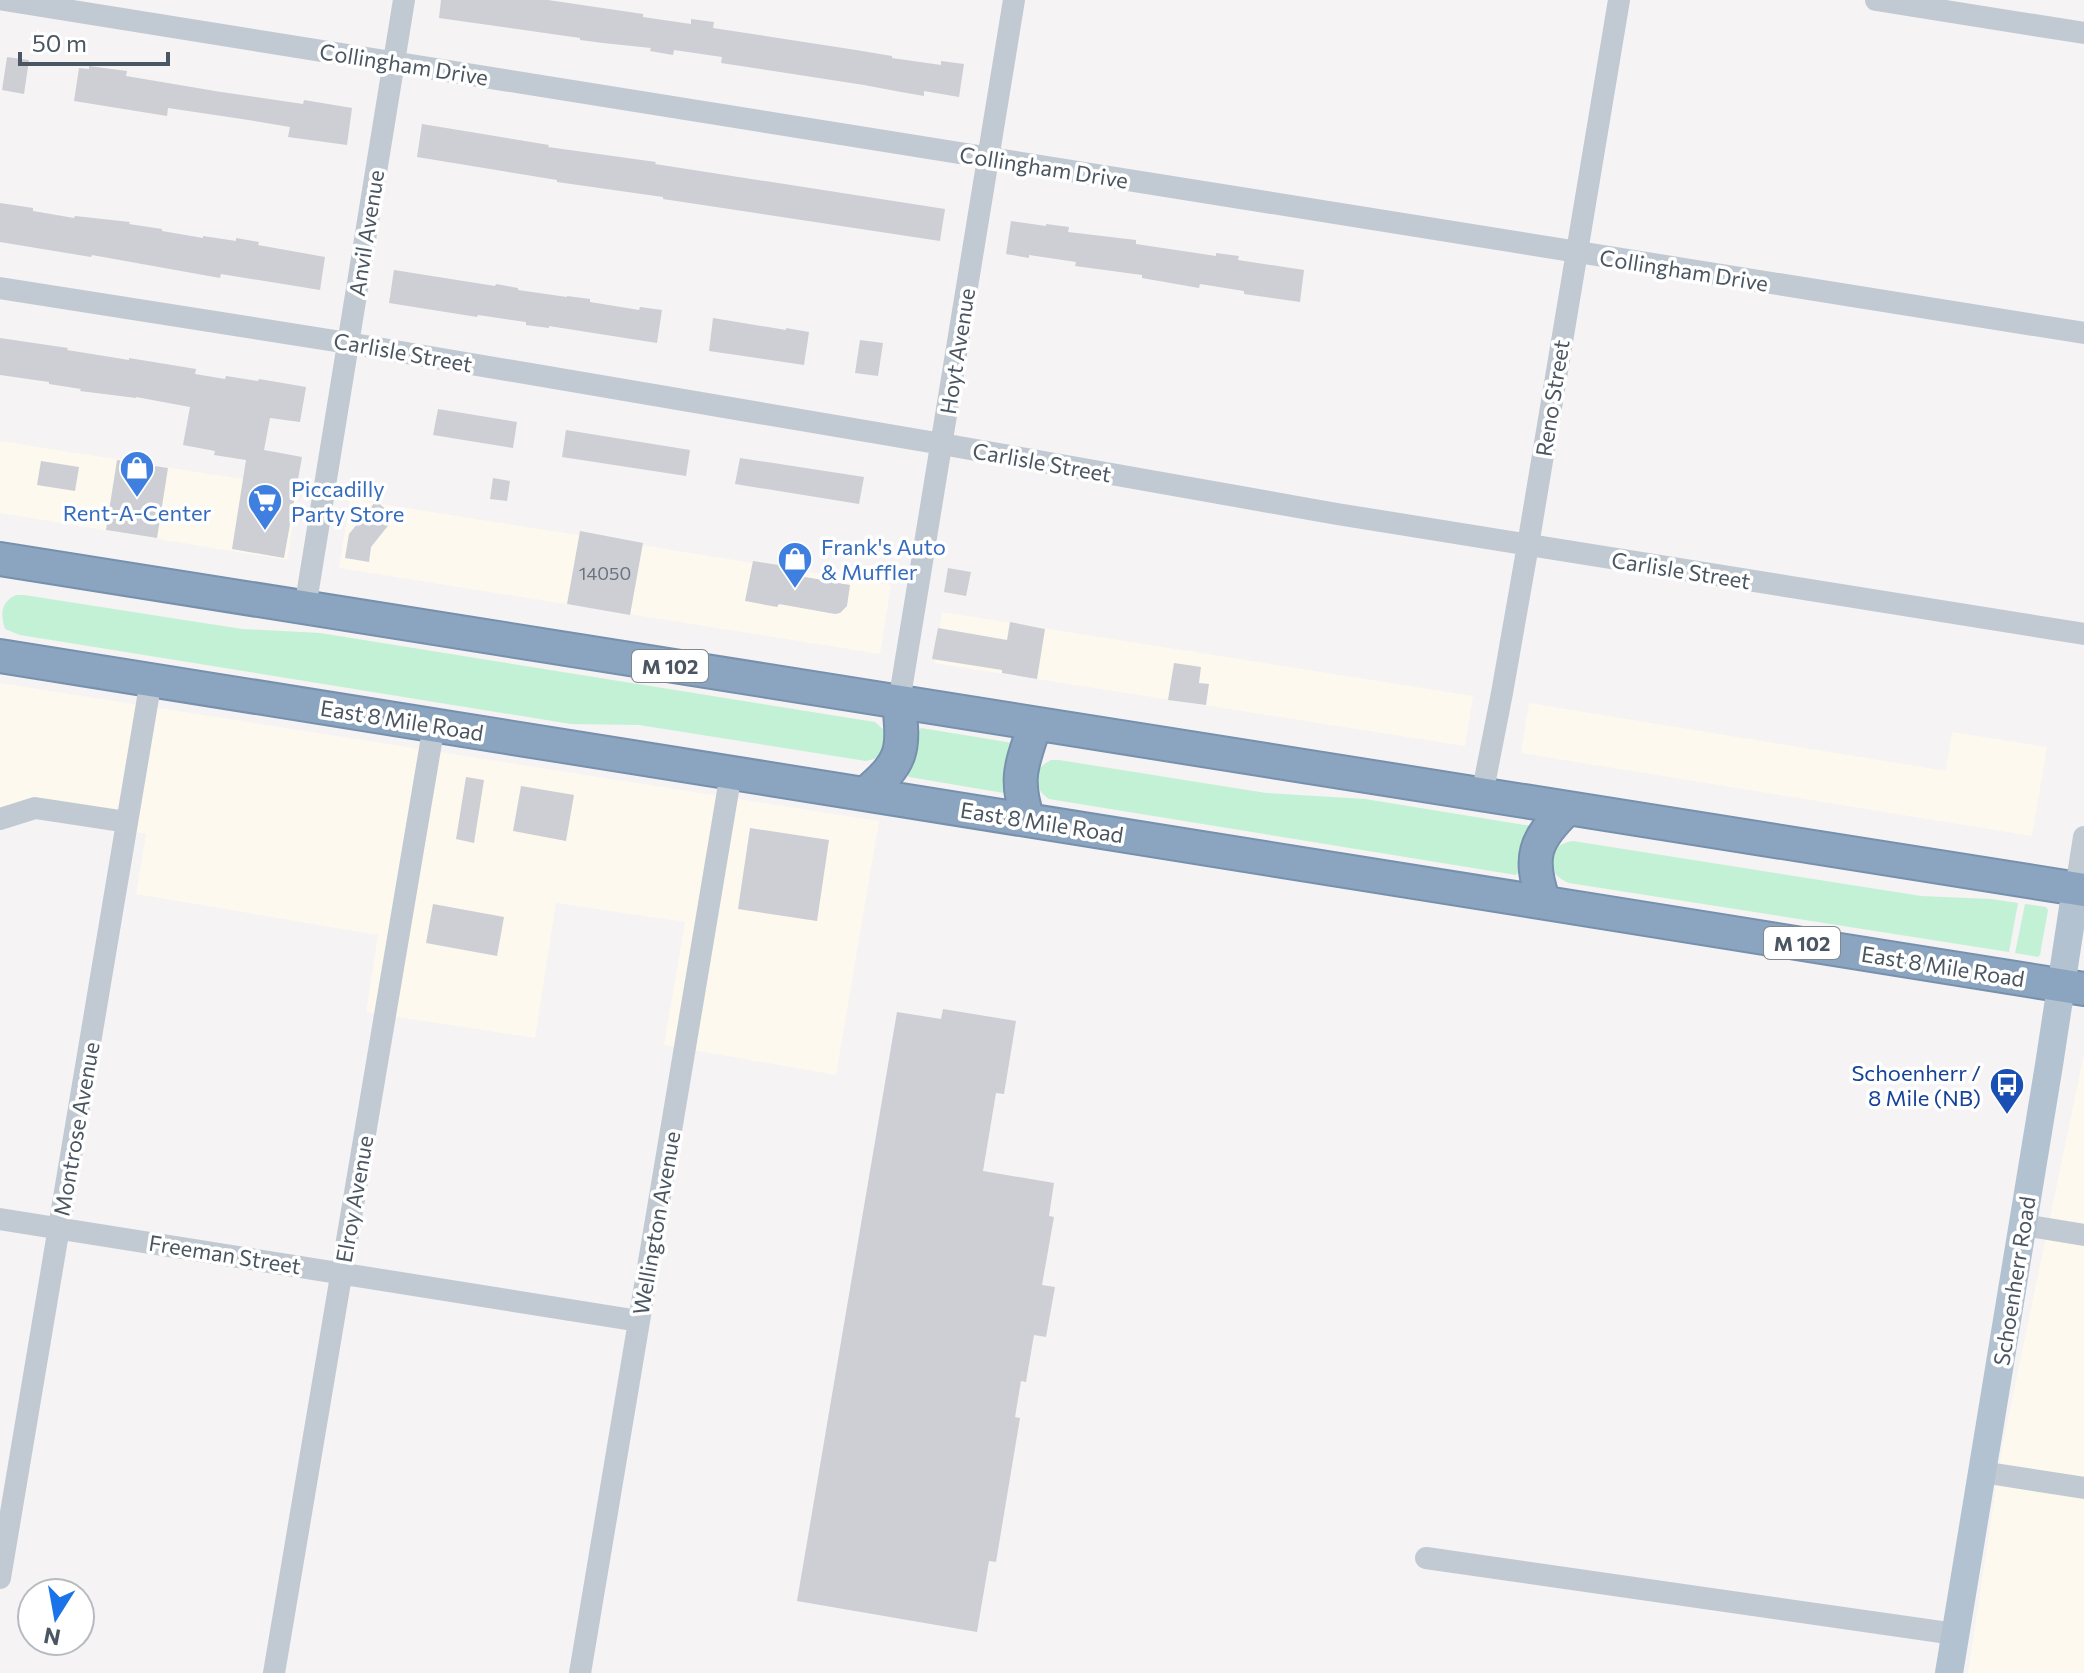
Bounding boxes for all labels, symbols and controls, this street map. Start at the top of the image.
scale bar [20,16,168,66]
text: 50 m [32,28,87,57]
street label: Collingham Drive [318,37,490,91]
street label: Collingham Drive [958,140,1130,194]
street label: Anvil Avenue [343,168,389,298]
street label: Collingham Drive [1598,243,1770,297]
street label: Hoyt Avenue [934,286,980,416]
street label: Carlisle Street [332,327,474,377]
street label: Reno Street [1529,338,1575,458]
street label: Carlisle Street [971,437,1113,487]
shop icon: Rent-A-Center [118,449,156,499]
place label: Piccadilly Party Store [291,475,404,527]
supermarket icon: Piccadilly Party Store [246,482,284,532]
place label: Rent-A-Center [63,499,212,526]
place label: Frank's Auto & Muffler [821,533,946,585]
shop icon: Frank's Auto & Muffler [776,540,814,590]
street label: Carlisle Street [1610,546,1752,594]
house number: 14050 [579,562,631,584]
road number: M 102 [632,650,708,682]
street label: East 8 Mile Road [318,694,486,746]
street label: East 8 Mile Road [958,796,1126,848]
road number: M 102 [1764,927,1840,959]
street label: East 8 Mile Road [1859,940,2027,992]
street label: Montrose Avenue [47,1040,105,1218]
place label: Schoenherr / 8 Mile (NB) [1851,1059,1981,1111]
bus stop icon: Schoenherr / 8 Mile (NB) [1988,1066,2026,1116]
street label: Wellington Avenue [627,1129,685,1317]
street label: Elroy Avenue [330,1133,378,1265]
street label: Schoenherr Road [1987,1194,2041,1368]
street label: Freeman Street [147,1229,303,1279]
north arrow [16,1577,96,1657]
text: N [41,1622,63,1652]

